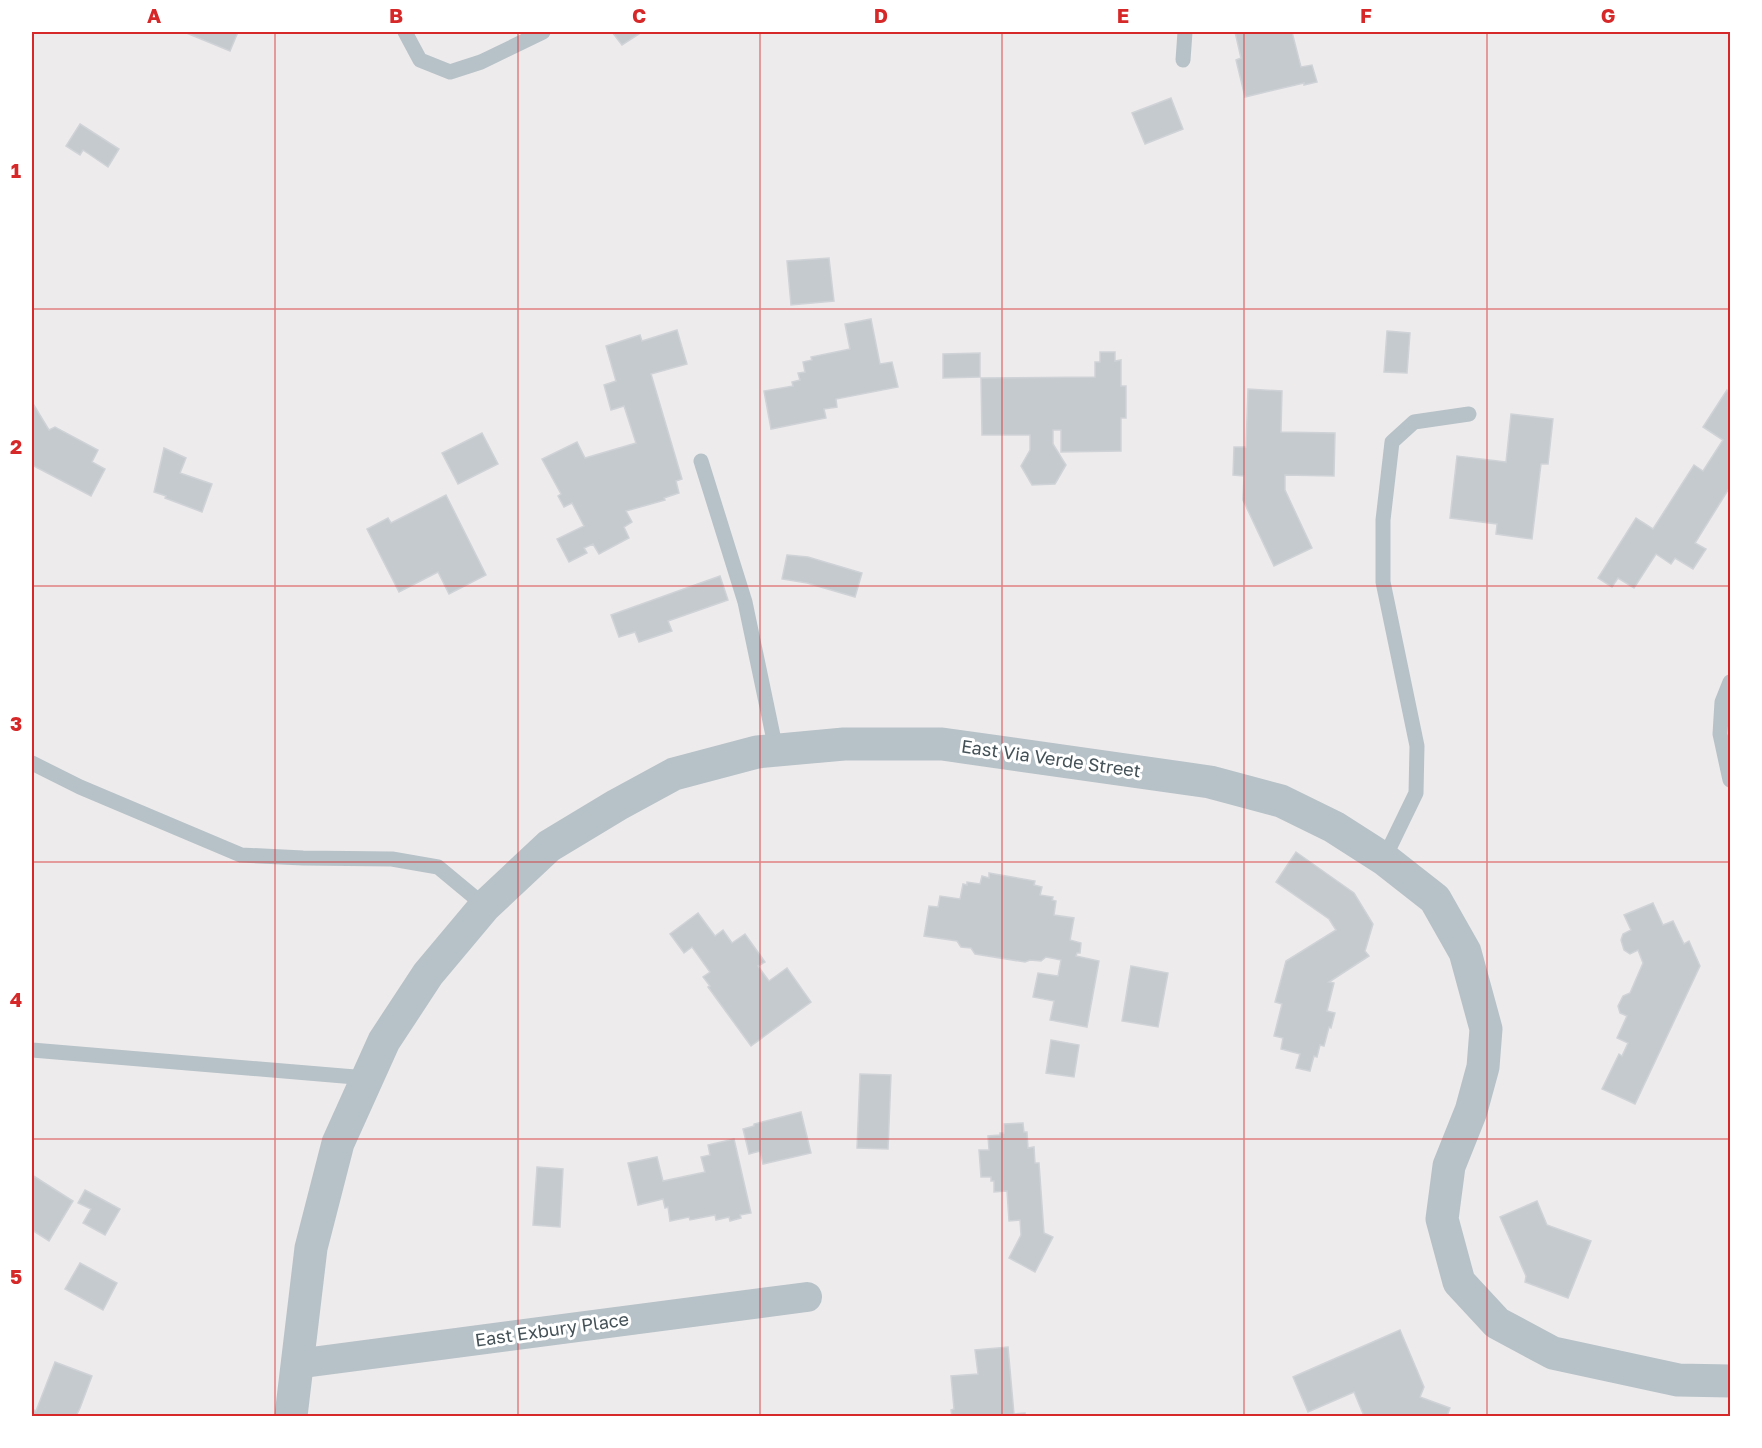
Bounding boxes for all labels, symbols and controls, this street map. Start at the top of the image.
text: A [147,3,161,27]
text: B [389,3,403,27]
text: C [632,3,646,27]
text: D [874,3,888,27]
text: E [1117,3,1129,27]
text: F [1360,3,1372,27]
text: G [1601,3,1615,27]
text: 1 [11,158,21,182]
text: 2 [10,434,22,458]
text: 3 [10,711,22,735]
street label: East Via Verde Street [960,734,1142,782]
text: 4 [10,987,22,1011]
text: 5 [10,1264,22,1288]
street label: East Exbury Place [473,1307,630,1351]

